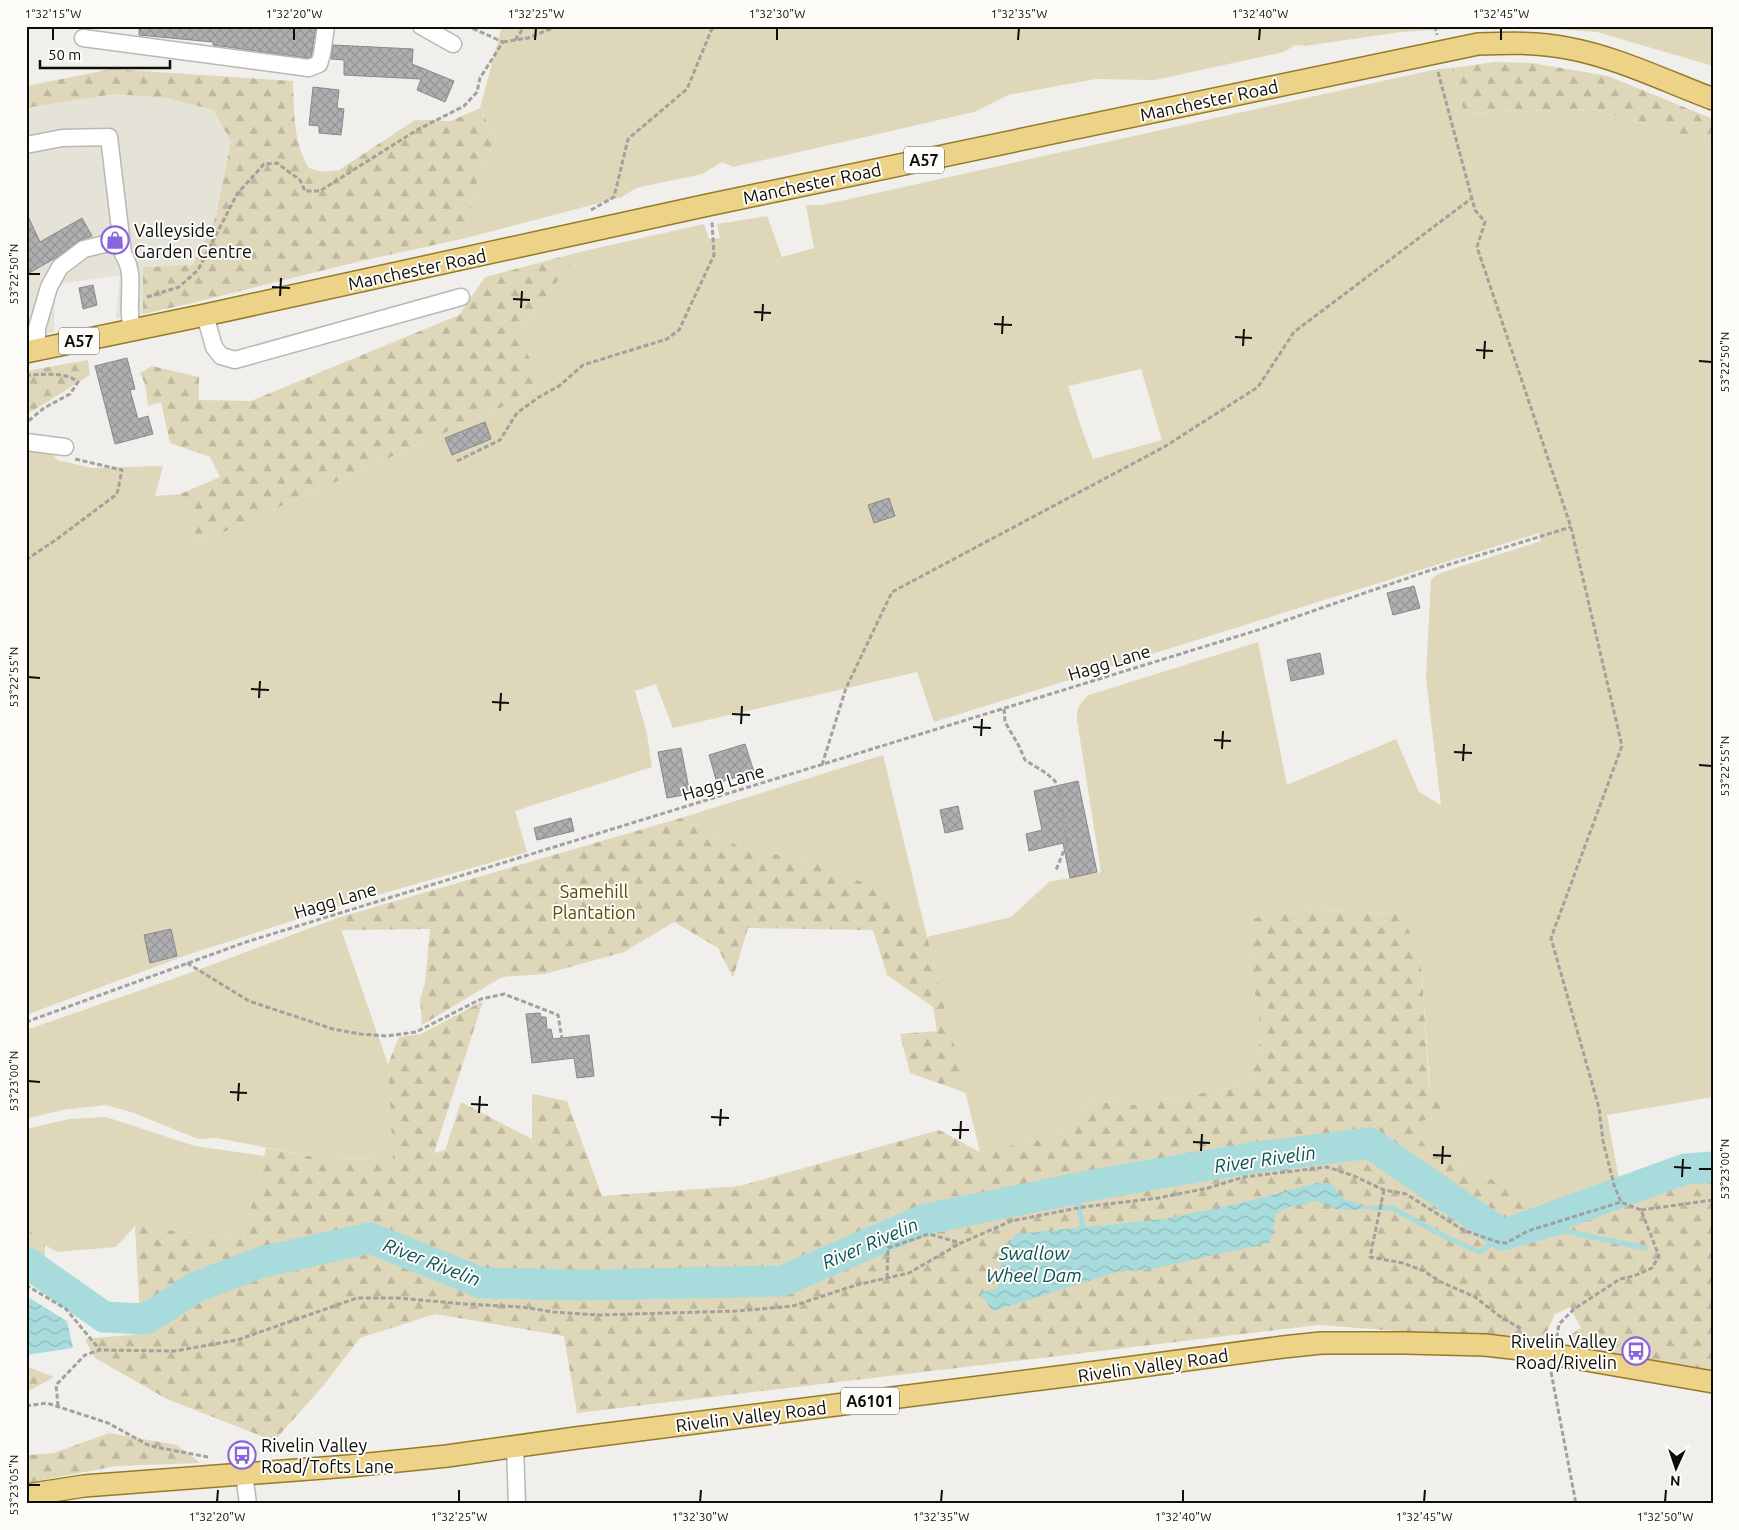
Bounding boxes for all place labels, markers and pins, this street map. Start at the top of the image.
place label: Valleyside Garden Centre [134,220,252,261]
shop icon: Valleyside Garden Centre [100,225,130,255]
place label: Rivelin Valley Road/Rivelin [1511,1331,1617,1372]
bus stop icon: Rivelin Valley Road/Rivelin [1621,1336,1651,1366]
place label: Rivelin Valley Road/Tofts Lane [261,1435,394,1476]
bus stop icon: Rivelin Valley Road/Tofts Lane [227,1440,257,1470]

